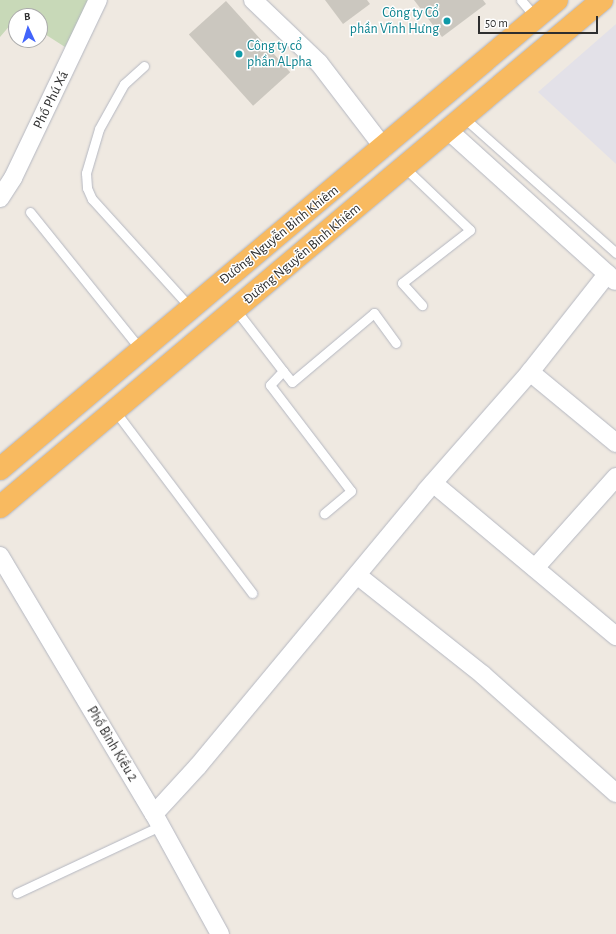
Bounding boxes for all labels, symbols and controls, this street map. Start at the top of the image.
place label: Công ty Cổ phần Vĩnh Hưng [350,5,439,38]
north arrow [8,8,48,48]
scale bar [480,8,600,34]
text: B [24,11,31,22]
marker: Công ty Cổ phần Vĩnh Hưng [442,16,452,26]
text: 50 m [485,17,508,29]
place label: Công ty cổ phần ALpha [247,38,312,70]
marker: Công ty cổ phần ALpha [234,49,244,59]
street label: Phố Phú Xá [30,68,72,132]
street label: Đường Nguyễn Bỉnh Khiêm [216,182,342,288]
street label: Đường Nguyễn Bình Khiêm [240,200,364,308]
street label: Phố Bình Kiều 2 [83,703,141,785]

